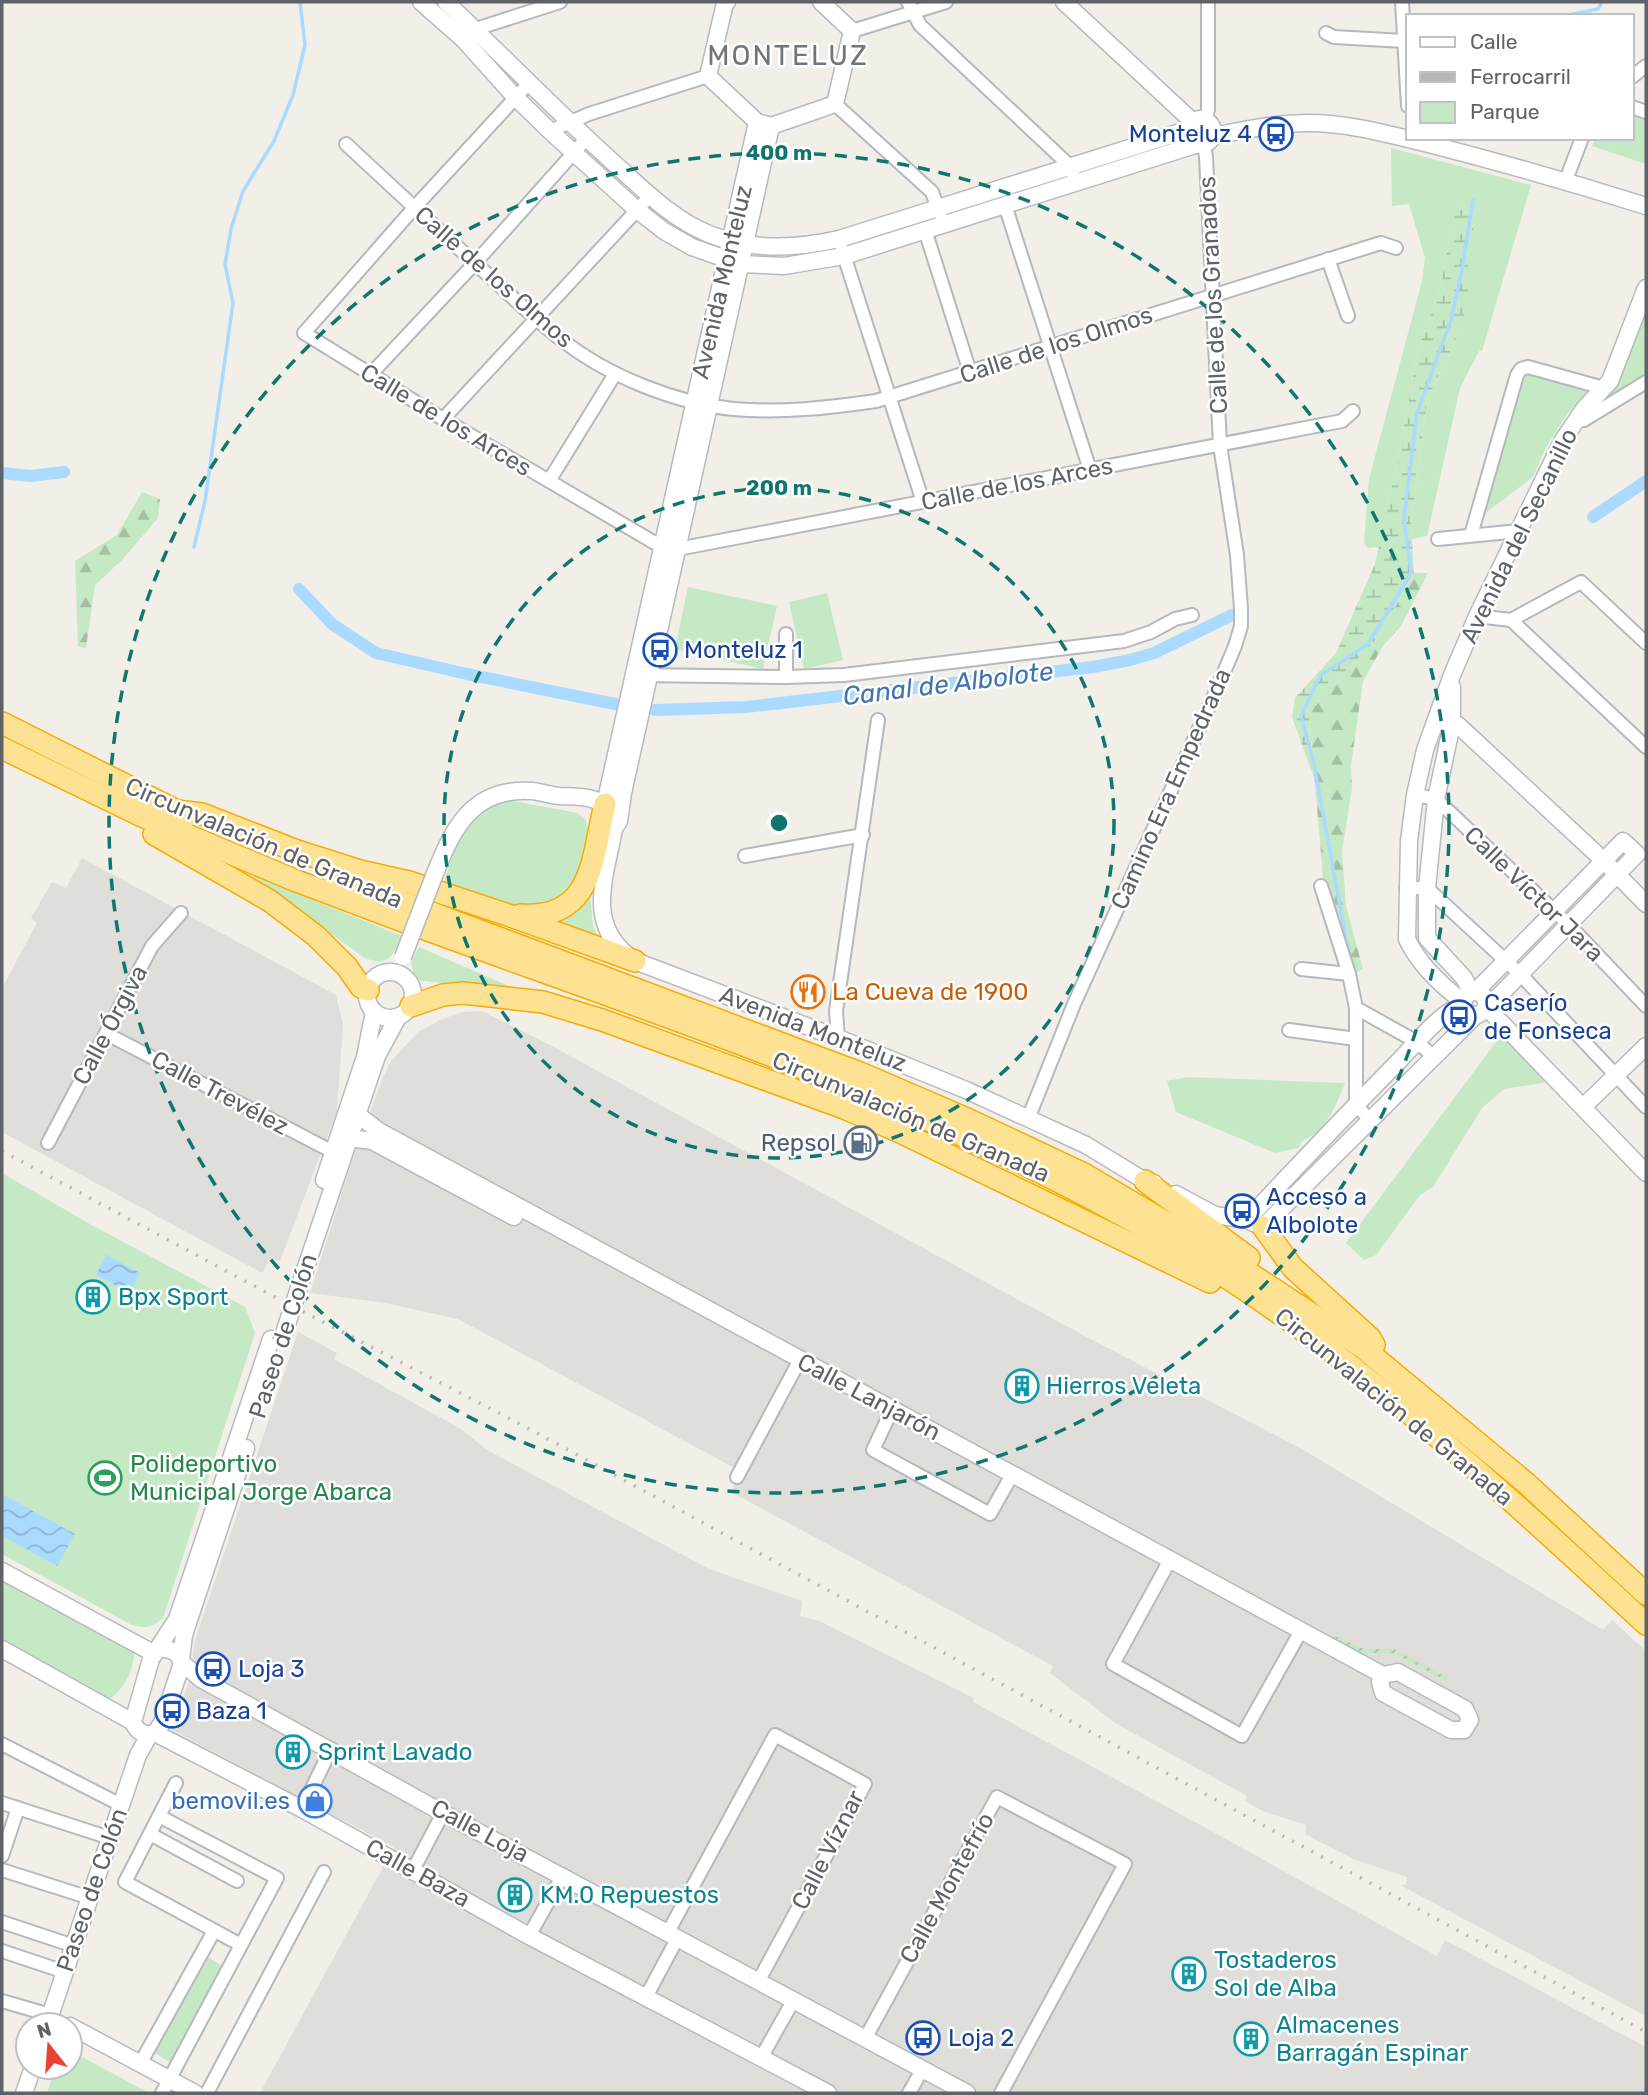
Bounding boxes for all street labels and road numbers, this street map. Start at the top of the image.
street label: Calle de los Granados [1193,175,1233,415]
street label: Avenida Monteluz [686,182,758,382]
street label: Calle de los Olmos [409,201,579,353]
street label: Calle de los Olmos [956,301,1156,389]
street label: Calle de los Arces [355,358,537,482]
street label: Avenida del Secanillo [1455,424,1583,648]
street label: Calle de los Arces [919,452,1115,516]
street label: Camino Era Empedrada [1105,664,1237,914]
street label: Circunvalación de Granada [121,772,407,914]
street label: Calle Víctor Jara [1459,821,1609,967]
street label: Calle Órgiva [67,960,153,1090]
street label: Avenida Monteluz [716,980,910,1078]
street label: Calle Trevélez [147,1045,293,1141]
street label: Circunvalación de Granada [768,1046,1054,1188]
street label: Paseo de Colón [243,1250,323,1422]
street label: Circunvalación de Granada [1269,1302,1519,1512]
street label: Calle Lanjarón [793,1348,945,1446]
street label: Calle Víznar [786,1786,870,1914]
street label: Calle Loja [426,1794,534,1868]
street label: Paseo de Colón [51,1804,133,1976]
street label: Calle Montefrío [894,1808,1000,1968]
street label: Calle Baza [361,1833,475,1913]

